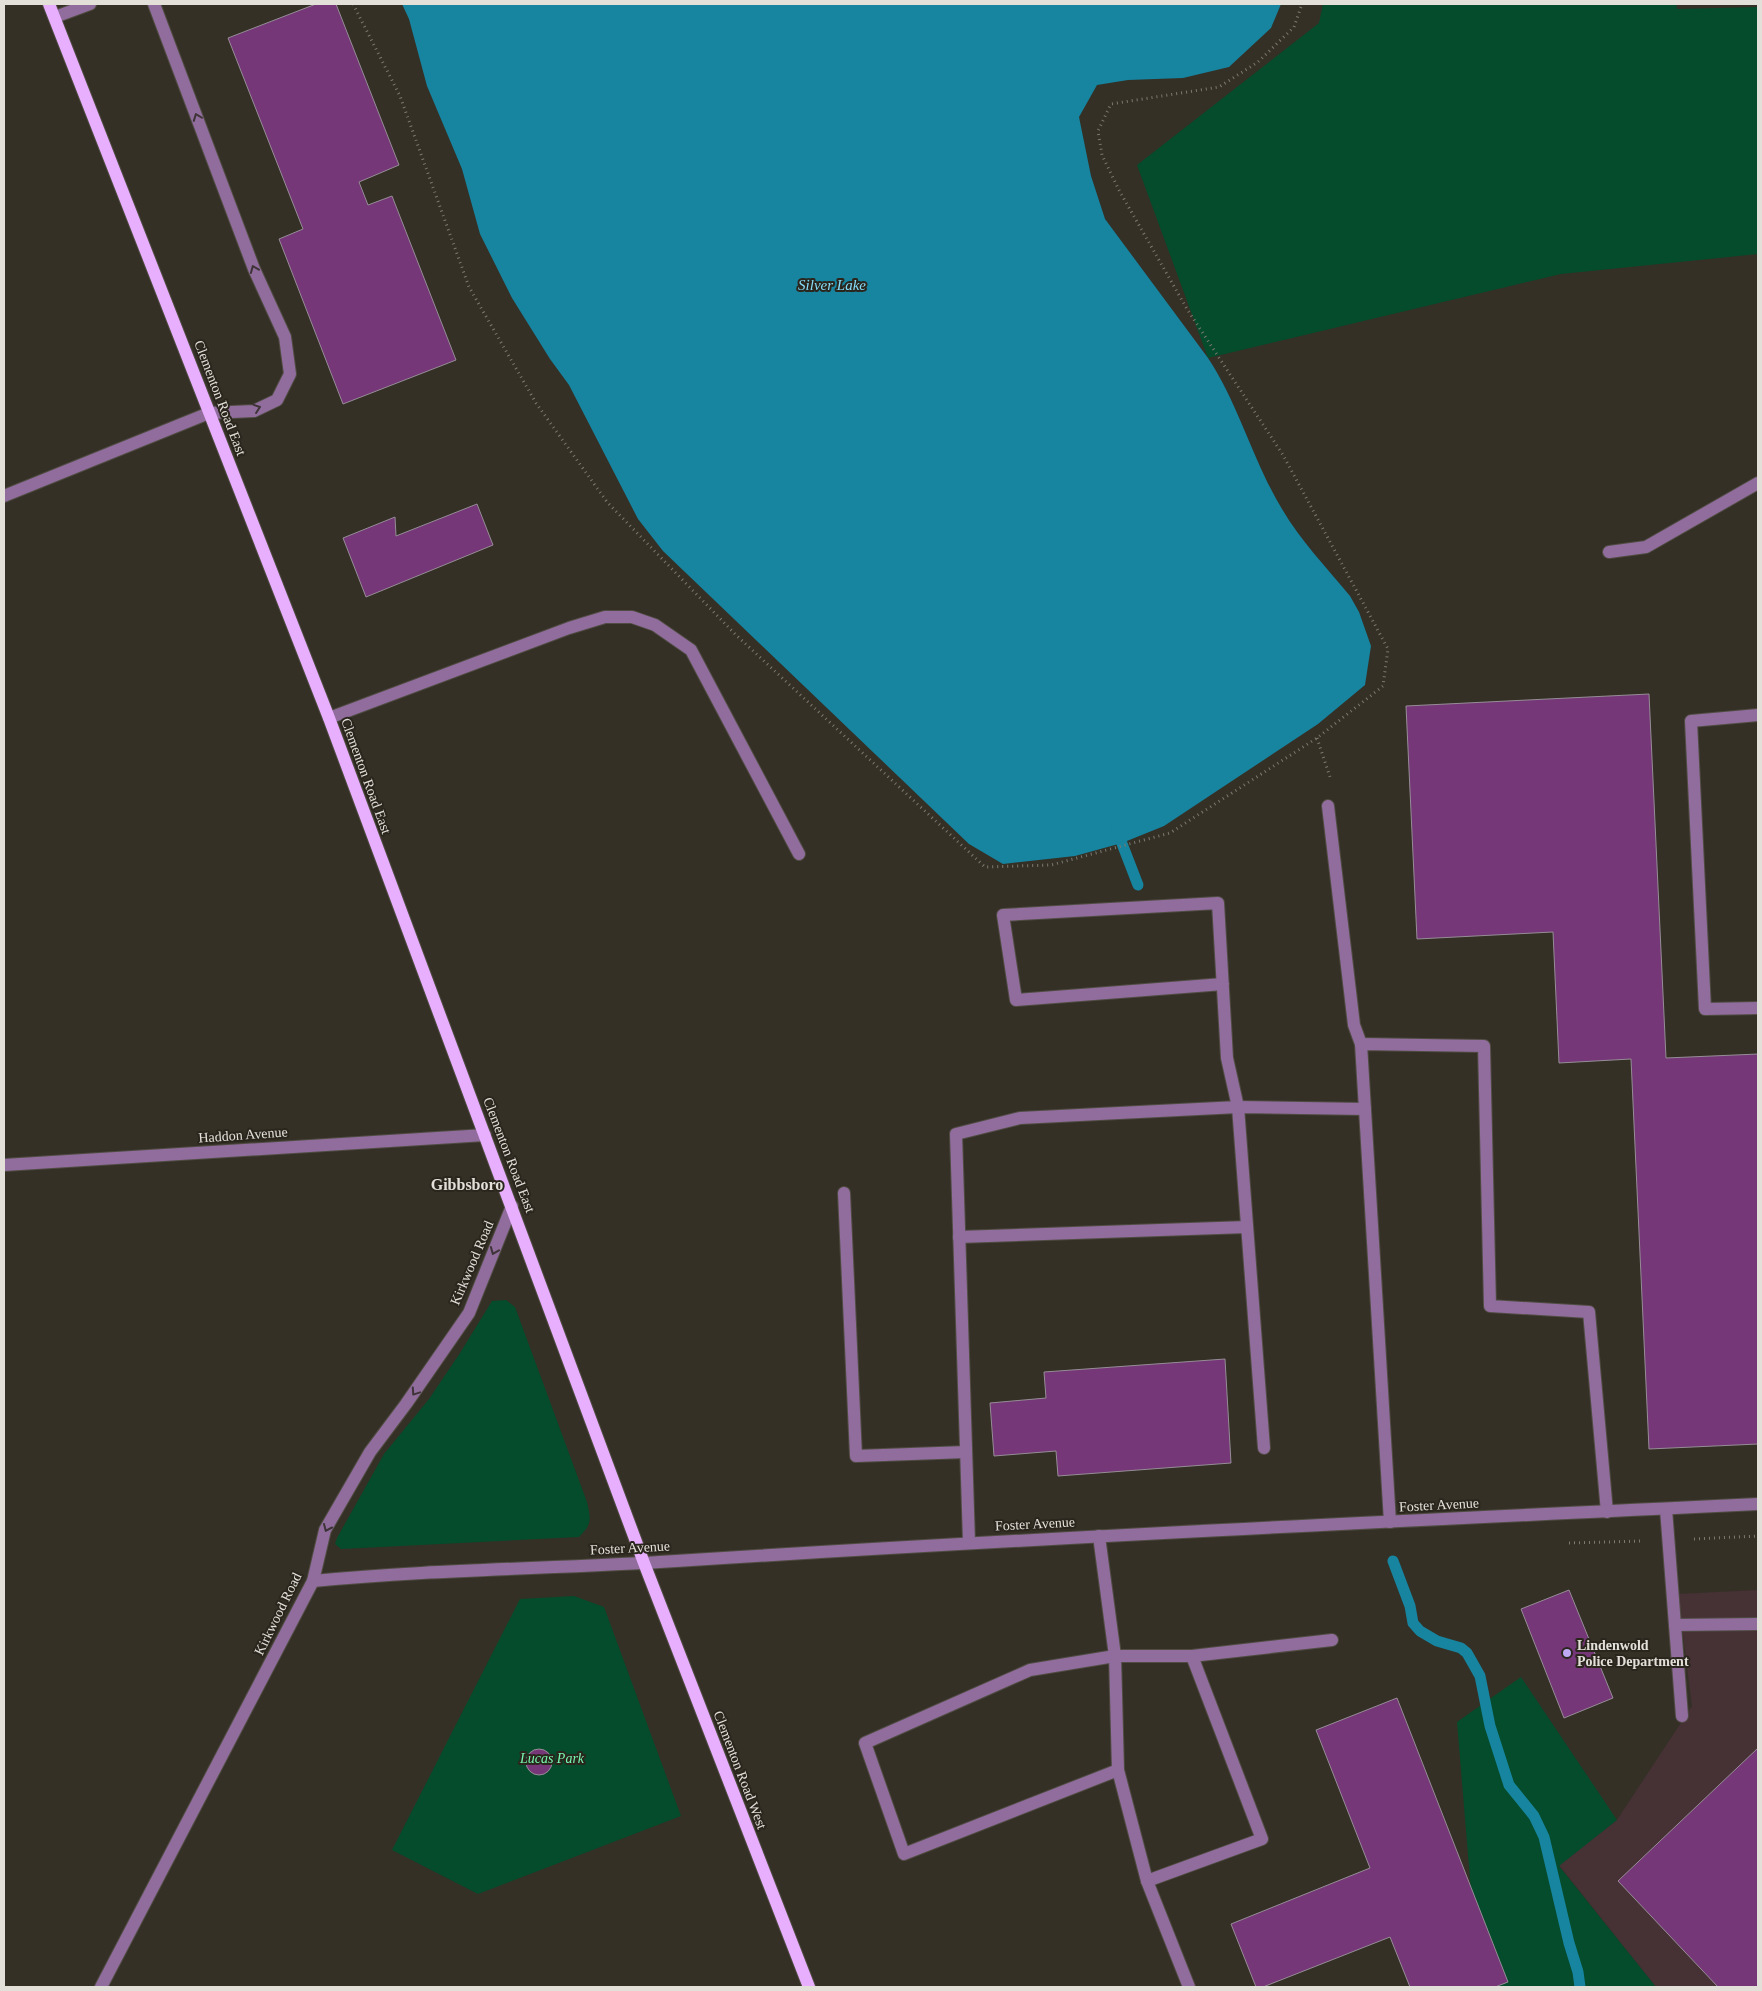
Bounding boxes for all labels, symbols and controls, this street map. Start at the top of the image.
one-way arrow [193,113,203,122]
one-way arrow [250,265,261,274]
water label: Silver Lake [798,277,866,293]
street label: Clementon Road East [191,338,249,458]
one-way arrow [253,404,261,414]
street label: Clementon Road East [338,716,394,836]
street label: Clementon Road East [480,1095,538,1215]
street label: Haddon Avenue [198,1124,288,1146]
district label: Gibbsboro [431,1176,503,1193]
street label: Kirkwood Road [448,1219,496,1307]
one-way arrow [490,1246,500,1255]
one-way arrow [412,1386,421,1396]
street label: Foster Avenue [1399,1495,1479,1515]
street label: Foster Avenue [995,1514,1075,1534]
one-way arrow [323,1523,334,1532]
street label: Foster Avenue [590,1538,670,1558]
street label: Kirkwood Road [252,1570,304,1658]
place label: Lindenwold Police Department [1577,1638,1689,1669]
marker: Lindenwold Police Department [1561,1647,1573,1659]
street label: Clementon Road West [711,1709,770,1831]
park label: Lucas Park [519,1751,585,1766]

